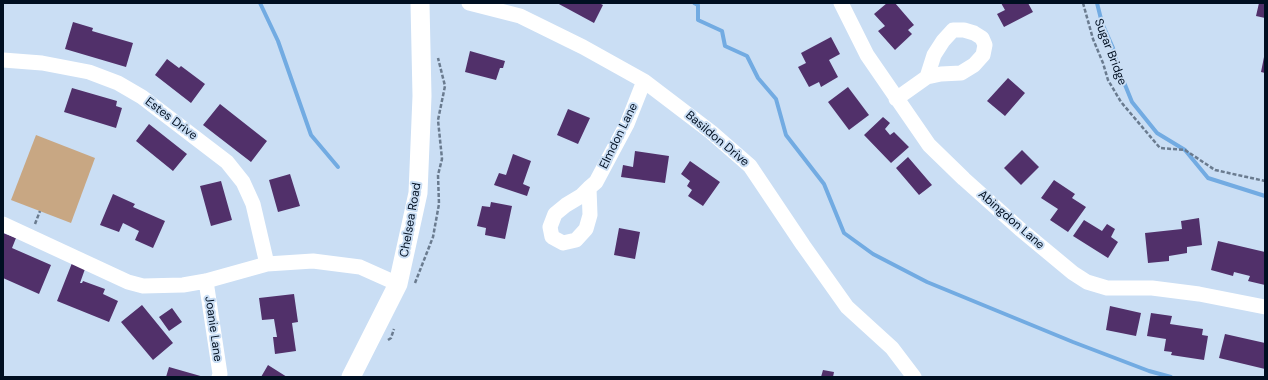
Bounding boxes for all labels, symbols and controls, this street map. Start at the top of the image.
street label: Sugar Bridge [1091,17,1129,87]
street label: Estes Drive [142,95,200,143]
street label: Elmdon Lane [597,101,641,171]
street label: Basildon Drive [682,108,752,170]
street label: Chelsea Road [397,182,425,258]
street label: Abingdon Lane [975,187,1047,253]
street label: Joanie Lane [201,295,225,363]

